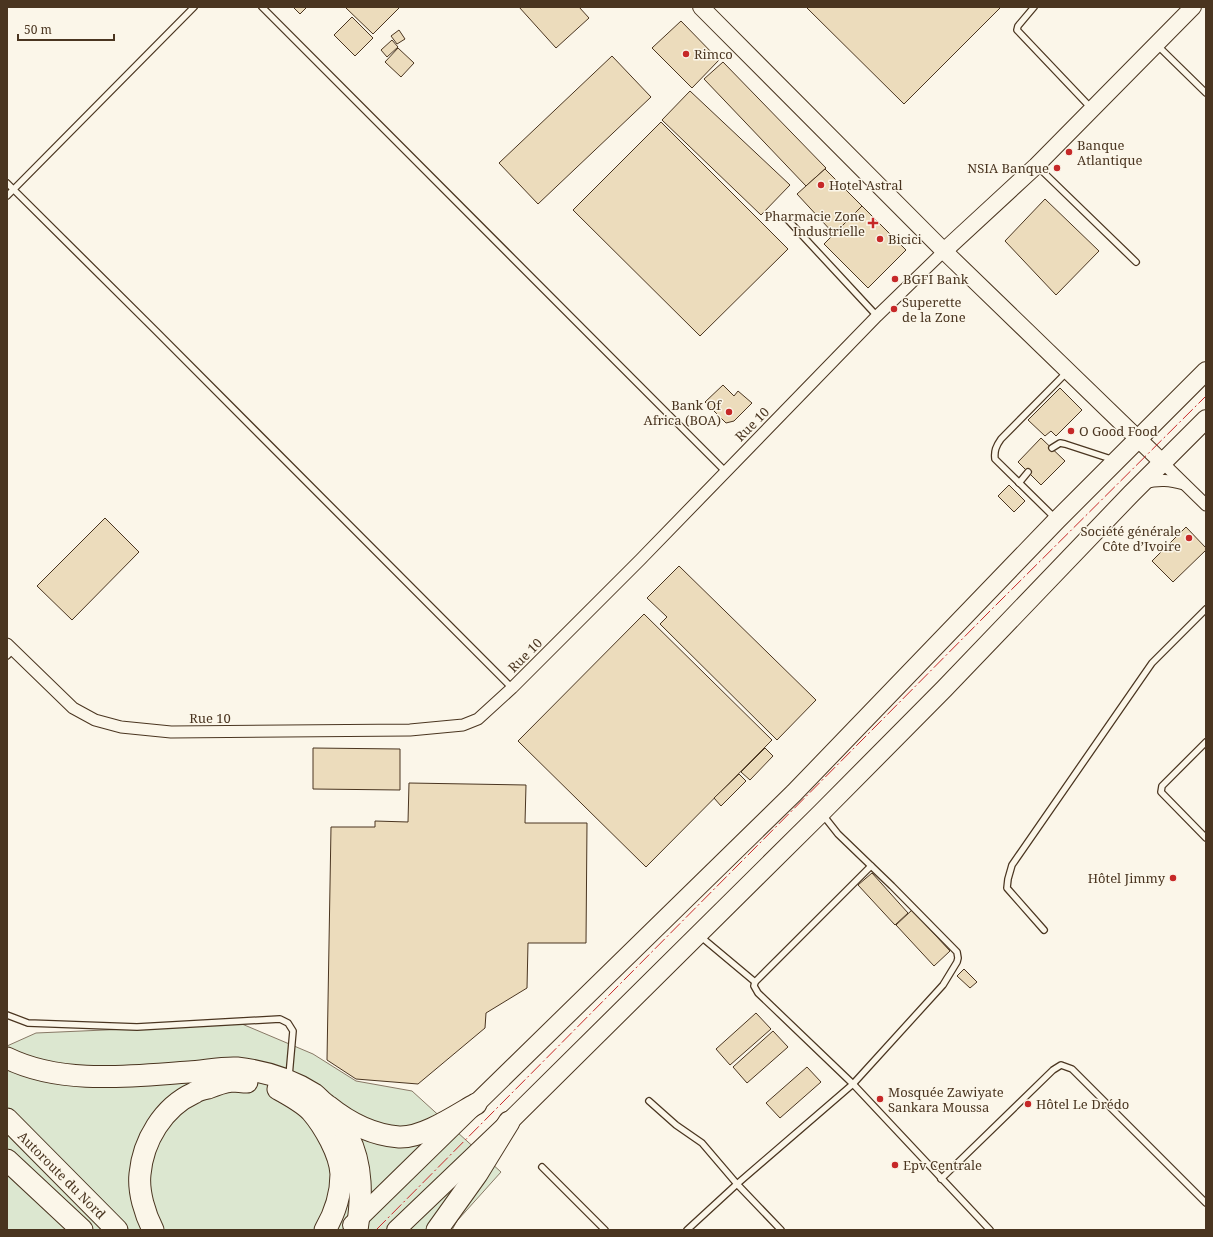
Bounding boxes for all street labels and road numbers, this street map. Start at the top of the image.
street label: Rue 10 [731,403,773,445]
street label: Rue 10 [504,634,546,676]
street label: Rue 10 [189,709,231,727]
street label: Autoroute du Nord [14,1127,110,1223]

